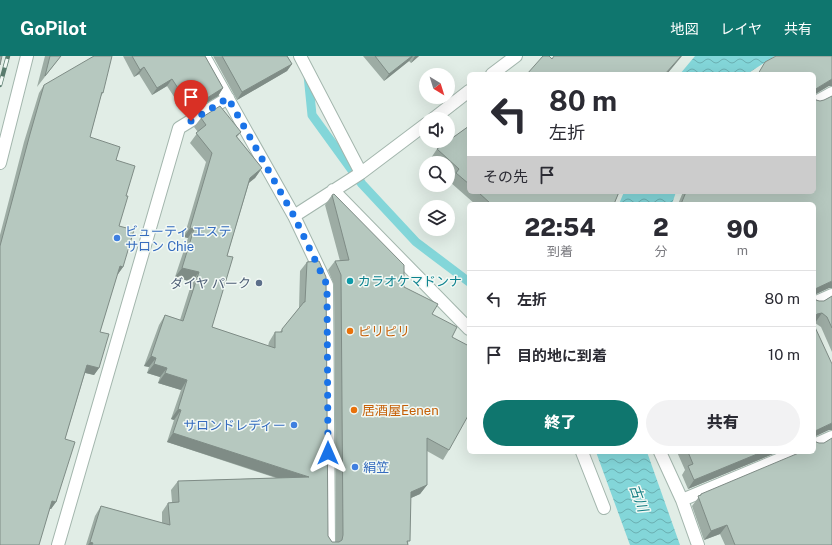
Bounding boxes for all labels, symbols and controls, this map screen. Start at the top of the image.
text: GoPilot [20,17,87,39]
text: 地図 [670,21,698,37]
text: レイヤ [720,21,762,37]
text: 共有 [784,21,812,37]
north arrow [419,68,455,104]
map controls [419,68,455,236]
pin [174,80,208,121]
text: 80 m [549,84,617,117]
icon: arrive [180,86,202,108]
icon: left [483,88,535,140]
button: sound [419,112,455,148]
text: 左折 [549,122,585,143]
button: search [419,156,455,192]
icon: arrive [536,164,558,186]
text: その先 [483,168,528,185]
button: layers [419,200,455,236]
text: 22:54 [525,213,596,241]
text: 2 [653,213,669,241]
text: 90 [726,215,758,243]
place label: ビューティ エステ サロン Chie [125,224,231,254]
marker: ビューティ エステ サロン Chie [112,233,122,243]
text: m [737,243,748,258]
text: 到着 [547,244,573,259]
text: 分 [654,244,667,259]
place label: カラオケマドンナ [358,274,462,289]
place label: ダイヤ パーク [170,276,251,291]
marker: カラオケマドンナ [345,276,355,286]
marker: ダイヤ パーク [254,278,264,288]
icon: left [483,288,505,310]
text: 80 m [765,290,800,307]
text: 左折 [517,291,547,308]
place label: ピリピリ [358,324,410,339]
marker: ピリピリ [345,326,355,336]
icon: arrive [483,344,505,366]
text: 10 m [768,346,800,363]
text: 目的地に到着 [517,347,607,364]
button: 終了 [483,400,638,446]
button: 共有 [646,400,800,446]
place label: 居酒屋Eenen [362,403,439,418]
marker: 居酒屋Eenen [349,405,359,415]
place label: サロンドレディー [183,418,286,433]
marker: サロンドレディー [289,420,299,430]
position arrow [307,432,349,474]
place label: 絹笠 [363,460,389,475]
marker: 絹笠 [350,462,360,472]
water label: 古川 [627,482,652,516]

